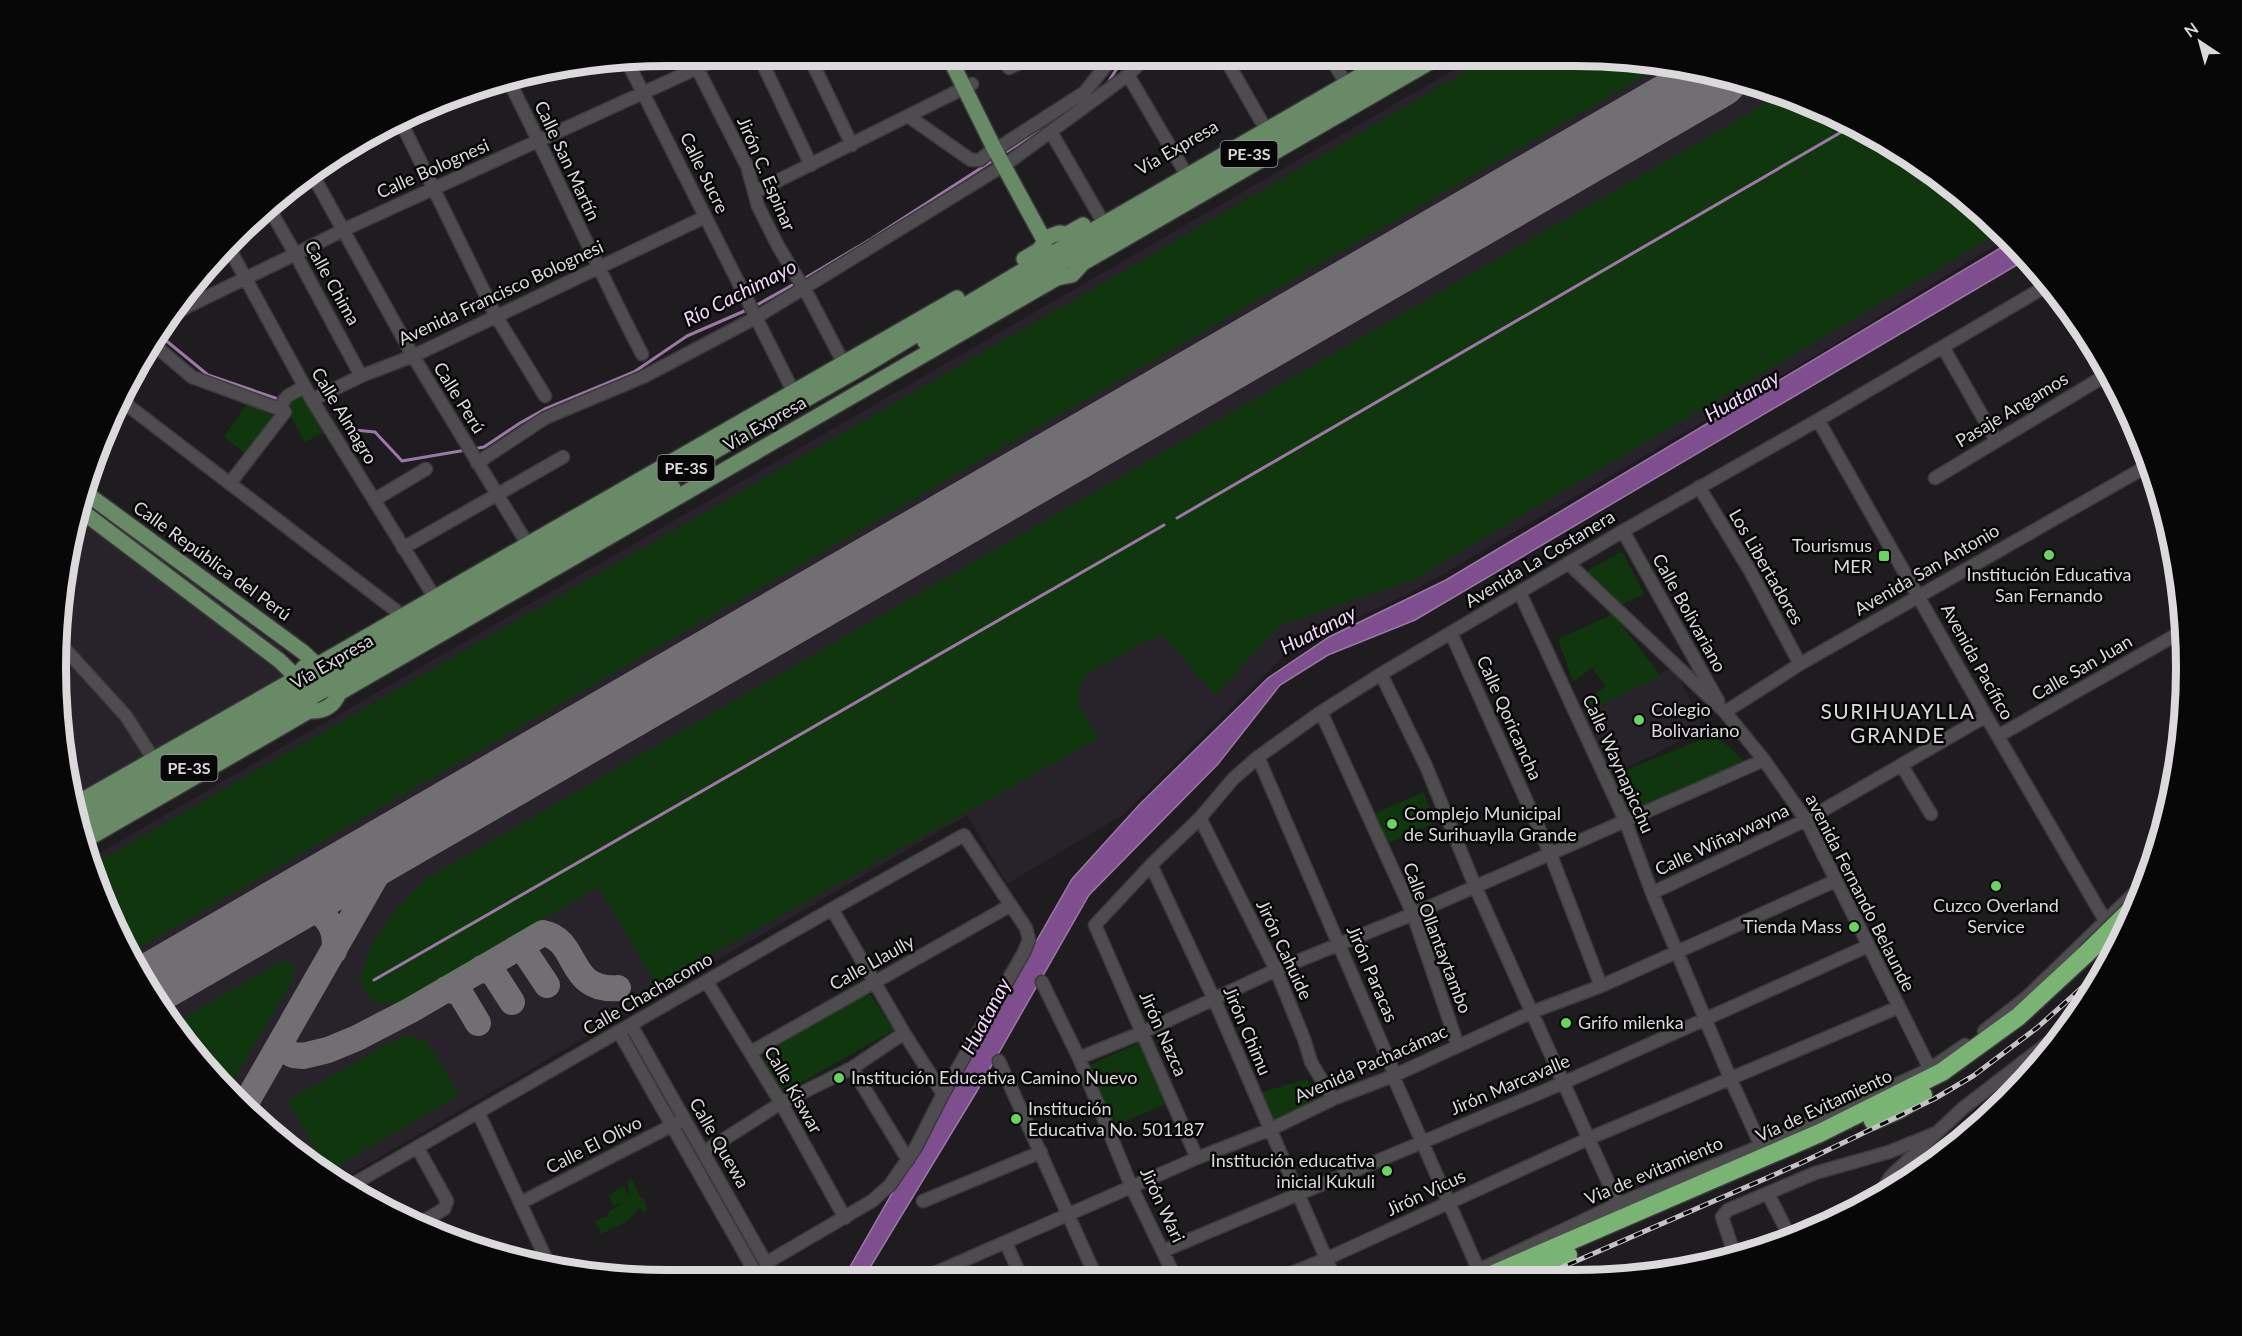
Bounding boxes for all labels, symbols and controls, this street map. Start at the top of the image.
north arrow [2170,12,2230,72]
text: N [2180,18,2201,41]
street label: Calle San Martín [530,97,605,224]
street label: Jirón C. Espinar [733,113,801,234]
street label: Vía Expresa [1131,115,1222,180]
street label: Calle Sucre [676,128,734,217]
street label: Calle Bolognesi [373,133,492,203]
road number: PE-3S [1220,141,1278,167]
street label: Avenida Francisco Bolognesi [394,235,607,349]
street label: Calle Chima [301,236,365,329]
water label: Río Cachimayo [679,253,800,331]
street label: Calle Perú [429,358,490,437]
street label: Calle Almagro [307,363,382,468]
water label: Huatanay [1700,364,1784,426]
street label: Pasaje Angamos [1951,367,2072,451]
street label: Vía Expresa [719,391,810,456]
road number: PE-3S [658,455,714,481]
street label: Calle República del Perú [129,496,296,625]
street label: Avenida La Costanera [1461,505,1618,612]
street label: Los Libertadores [1725,505,1809,628]
street label: Avenida San Antonio [1850,519,2003,620]
place label: Tourismus MER [1792,534,1873,577]
marker: Institución Educativa San Fernando [2042,548,2056,562]
street label: Calle Bolivariano [1648,549,1731,676]
marker: Tourismus MER [1877,549,1891,563]
place label: Institución Educativa San Fernando [1967,563,2131,606]
water label: Huatanay [1275,600,1360,659]
street label: Avenida Pacífico [1937,600,2019,723]
street label: Vía Expresa [286,629,377,694]
street label: Calle San Juan [2027,629,2136,705]
street label: Calle Qoricancha [1473,652,1547,783]
street label: Calle Waynapicchu [1578,691,1659,836]
place label: Colegio Bolivariano [1651,698,1739,741]
district label: SURIHUAYLLA GRANDE [1820,698,1976,747]
marker: Colegio Bolivariano [1632,713,1646,727]
road number: PE-3S [160,755,218,781]
street label: avenida Fernando Belaunde [1801,790,1920,995]
street label: Calle Wiñaywayna [1651,798,1792,880]
place label: Complejo Municipal de Surihuaylla Grande [1404,802,1577,845]
marker: Complejo Municipal de Surihuaylla Grande [1385,817,1399,831]
street label: Calle Ollantaytambo [1399,859,1477,1016]
marker: Cuzco Overland Service [1989,879,2003,893]
place label: Cuzco Overland Service [1933,894,2059,937]
street label: Jirón Cahuide [1252,896,1318,1003]
place label: Tienda Mass [1743,915,1842,937]
marker: Tienda Mass [1847,920,1861,934]
street label: Jirón Paracas [1343,922,1403,1025]
street label: Calle Llaully [825,929,919,994]
street label: Calle Chachacomo [579,947,716,1039]
water label: Huatanay [955,973,1015,1058]
street label: Jirón Chimu [1219,983,1276,1078]
street label: Jirón Nazca [1135,988,1192,1080]
place label: Grifo milenka [1578,1011,1684,1033]
marker: Grifo milenka [1559,1016,1573,1030]
street label: Avenida Pachacámac [1291,1019,1451,1107]
street label: Calle Kiswar [760,1042,828,1137]
street label: Jirón Marcavalle [1446,1049,1573,1119]
street label: Vía de Evitamiento [1752,1064,1895,1146]
place label: Institución Educativa Camino Nuevo [851,1066,1138,1088]
marker: Institución Educativa Camino Nuevo [832,1071,846,1085]
street label: Calle Quewa [685,1094,754,1191]
place label: Institución Educativa No. 501187 [1028,1097,1204,1140]
street label: Calle El Olivo [542,1111,645,1178]
marker: Institución Educativa No. 501187 [1009,1112,1023,1126]
street label: Via de evitamiento [1581,1131,1726,1209]
place label: Institución educativa inicial Kukuli [1211,1149,1375,1192]
street label: Jirón Wari [1136,1164,1190,1245]
marker: Institución educativa inicial Kukuli [1380,1164,1394,1178]
street label: Jirón Vicus [1382,1164,1469,1220]

